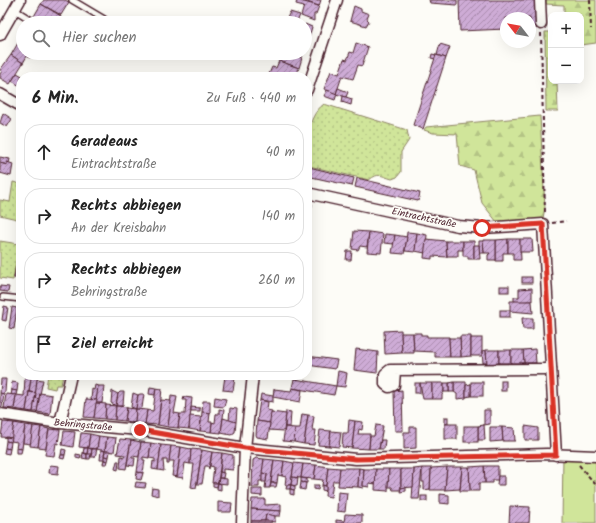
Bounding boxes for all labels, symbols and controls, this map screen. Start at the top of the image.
north arrow [500,12,536,48]
map controls [548,12,584,84]
button: + [548,12,584,48]
search box [16,16,312,60]
text: Hier suchen [62,26,136,50]
icon: search [30,27,52,49]
button: − [548,48,584,84]
text: 6 Min. [32,85,78,112]
text: Zu Fuß · 440 m [206,88,296,109]
text: Geradeaus [71,130,138,154]
icon: ahead [33,141,55,163]
text: 40 m [266,142,295,163]
text: Eintrachtstraße [71,154,156,175]
text: Rechts abbiegen [71,194,181,218]
street label: Eintrachtstraße [390,203,458,233]
icon: right [33,205,55,227]
text: 140 m [262,206,295,227]
text: An der Kreisbahn [71,218,166,239]
route start [473,219,491,237]
text: Rechts abbiegen [71,258,181,282]
icon: right [33,269,55,291]
text: 260 m [258,270,295,291]
text: Behringstraße [71,282,147,303]
text: Ziel erreicht [71,332,154,356]
icon: arrive [33,333,55,355]
street label: Behringstraße [53,414,113,436]
route end [131,421,149,439]

